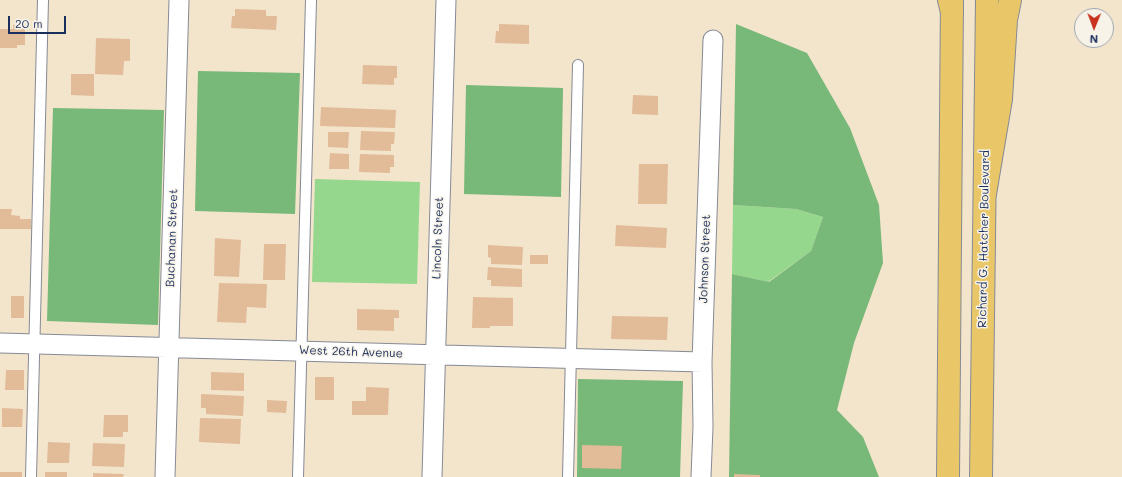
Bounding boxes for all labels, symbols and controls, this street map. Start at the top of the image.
scale bar [10,8,68,34]
north arrow [1074,8,1114,48]
text: 20 m [15,15,43,31]
text: N [1089,32,1098,47]
street label: Richard G. Hatcher Boulevard [975,150,993,328]
street label: Buchanan Street [163,189,181,287]
street label: Lincoln Street [429,197,447,279]
street label: Johnson Street [696,214,714,304]
street label: West 26th Avenue [299,343,403,361]

